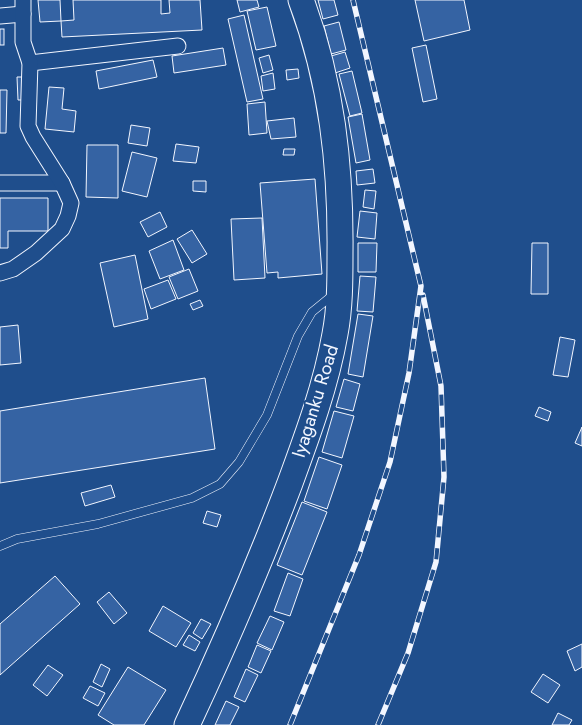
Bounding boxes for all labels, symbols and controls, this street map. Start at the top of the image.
street label: Iyaganku Road [285,341,345,461]

